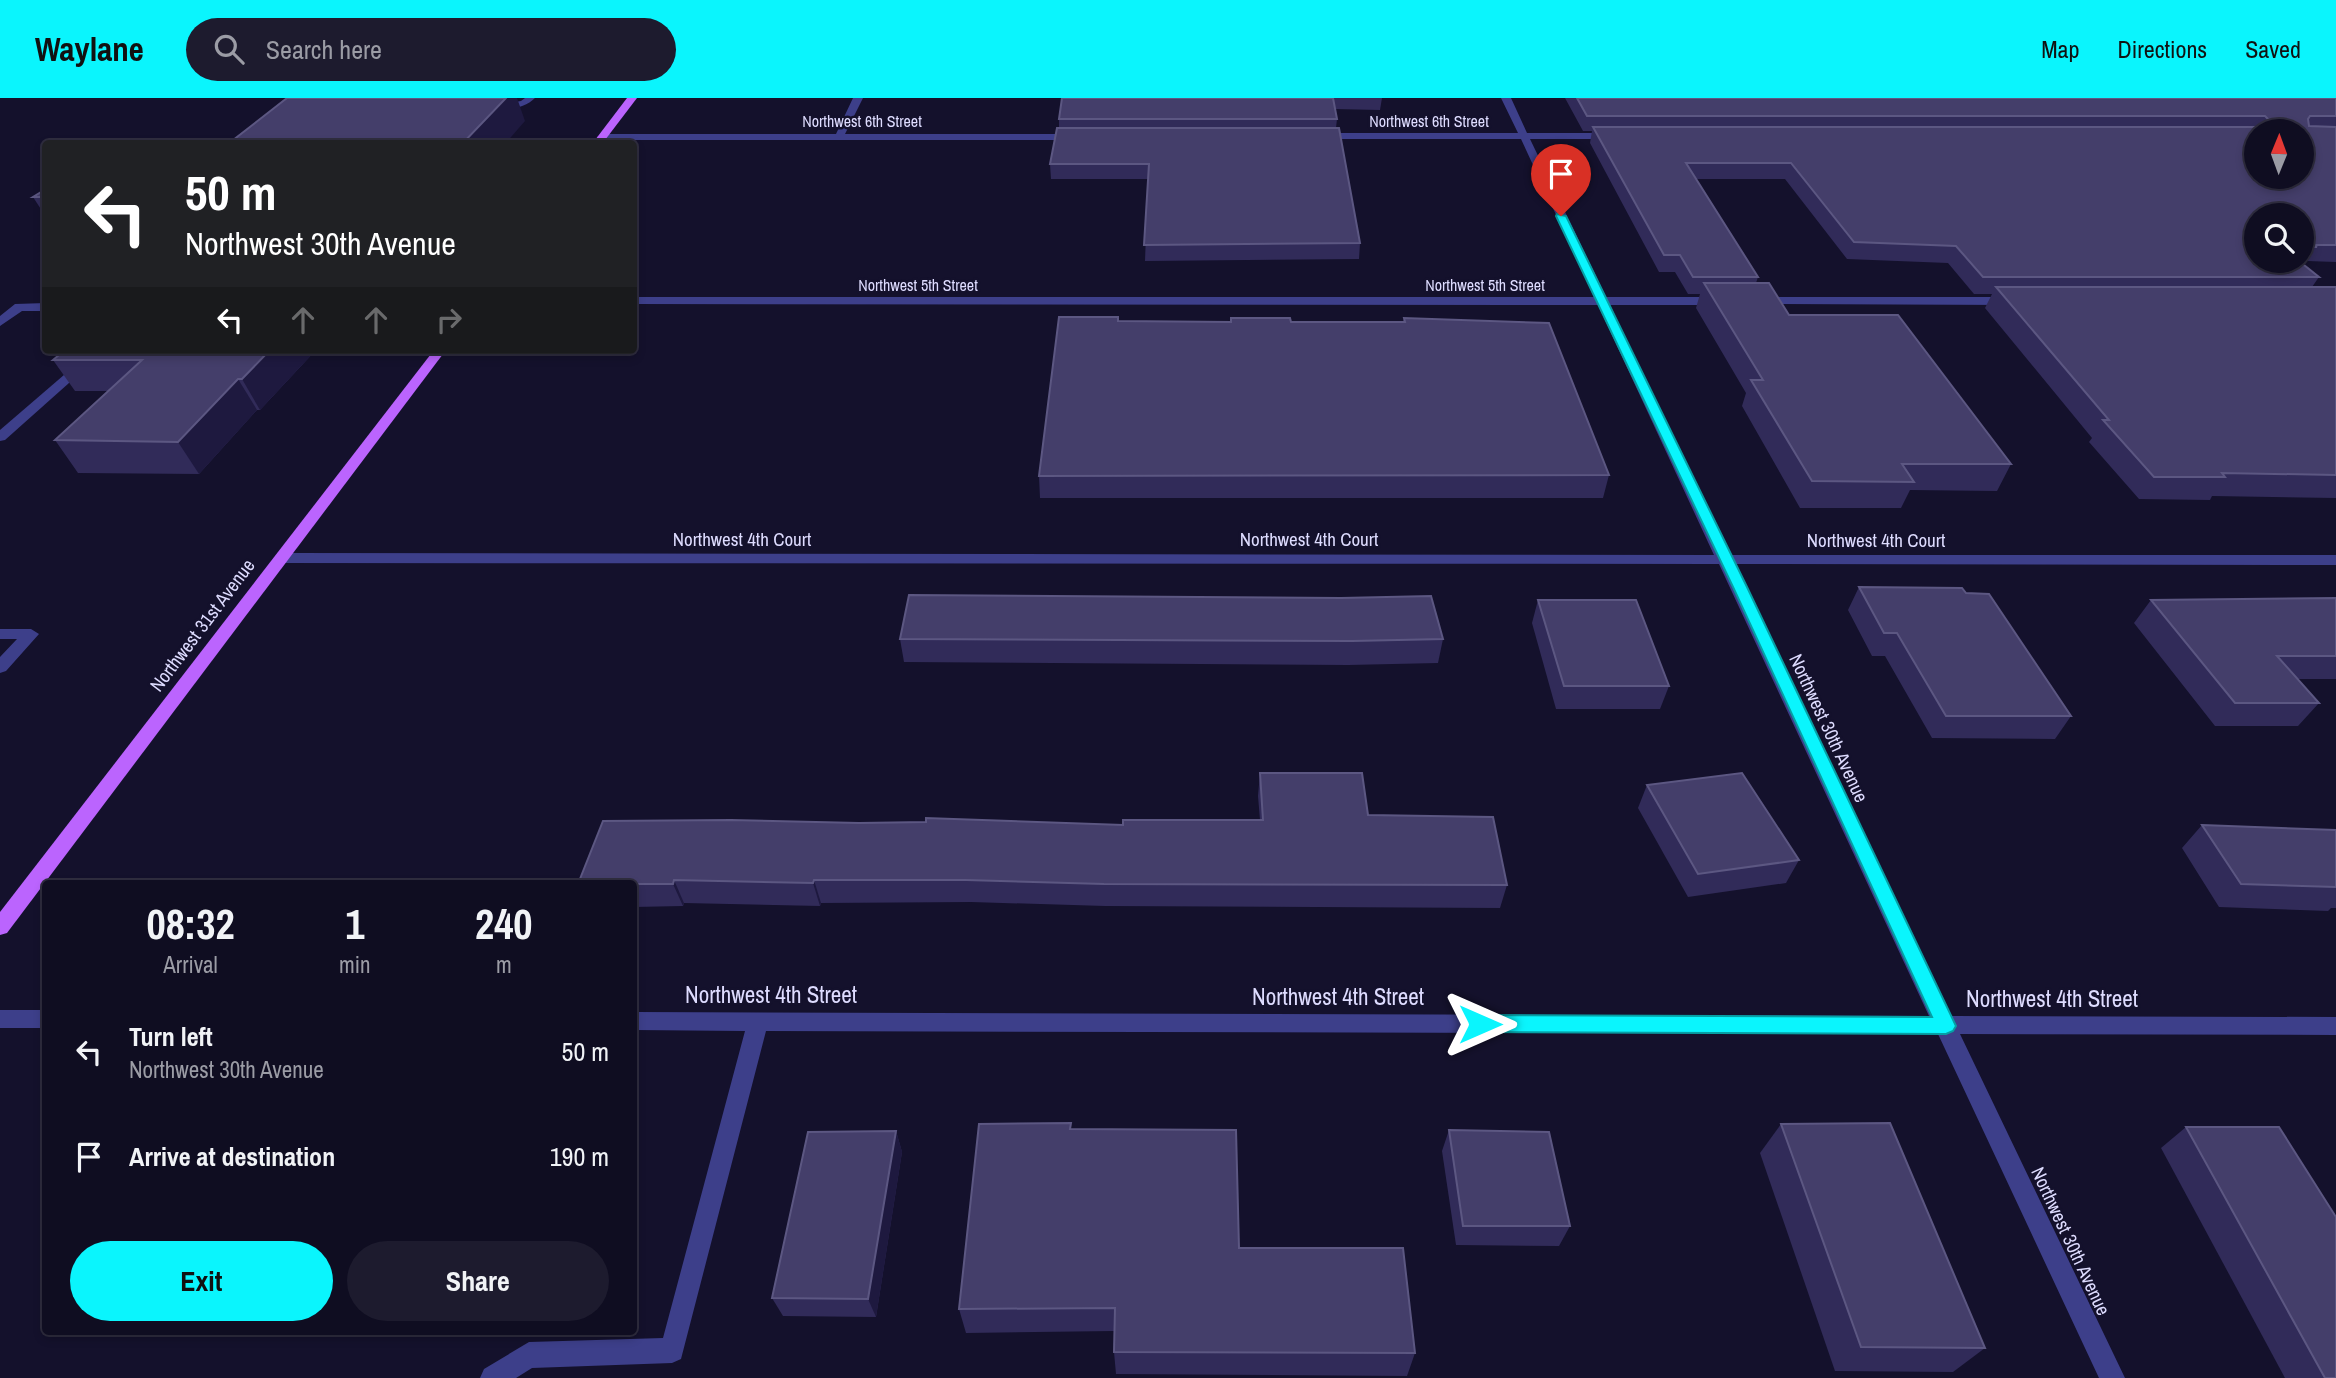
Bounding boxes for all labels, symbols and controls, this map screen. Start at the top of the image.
search box [186,18,676,81]
text: Waylane [35,27,144,71]
icon: search [210,30,248,68]
text: Search here [266,32,382,67]
text: Map [2041,33,2079,65]
text: Directions [2117,33,2207,65]
text: Saved [2245,33,2301,65]
street label: Northwest 6th Street [802,110,922,132]
street label: Northwest 6th Street [1369,110,1489,132]
north arrow [2244,119,2314,189]
map controls [2244,119,2314,273]
pin [1531,144,1591,216]
icon: arrive [1542,155,1580,193]
text: 50 m [185,159,277,225]
icon: left [70,168,161,259]
button: search [2244,203,2314,273]
text: Northwest 30th Avenue [185,222,456,265]
street label: Northwest 5th Street [858,274,978,296]
street label: Northwest 5th Street [1425,274,1545,296]
icon: left [211,301,249,339]
icon: ahead [284,301,322,339]
icon: ahead [357,301,395,339]
icon: right [430,301,468,339]
street label: Northwest 4th Court [673,526,812,552]
street label: Northwest 4th Court [1240,526,1379,552]
street label: Northwest 4th Court [1807,527,1946,553]
street label: Northwest 31st Avenue [143,553,261,697]
street label: Northwest 30th Avenue [1783,650,1875,806]
text: 08:32 [147,896,235,952]
text: 1 [345,896,364,952]
text: 240 [475,896,533,952]
text: Arrival [163,949,218,980]
text: min [339,949,371,980]
text: m [496,949,512,980]
street label: Northwest 4th Street [685,979,857,1010]
street label: Northwest 4th Street [1252,981,1424,1012]
street label: Northwest 4th Street [1966,983,2138,1014]
position arrow [1443,987,1517,1061]
text: Turn left [129,1019,213,1054]
icon: left [70,1033,108,1071]
text: 50 m [562,1034,609,1069]
text: Northwest 30th Avenue [129,1054,324,1085]
icon: arrive [70,1138,108,1176]
text: Arrive at destination [129,1139,335,1174]
text: 190 m [550,1139,609,1174]
street label: Northwest 30th Avenue [2025,1163,2117,1319]
button: Exit [70,1241,333,1321]
button: Share [347,1241,609,1321]

